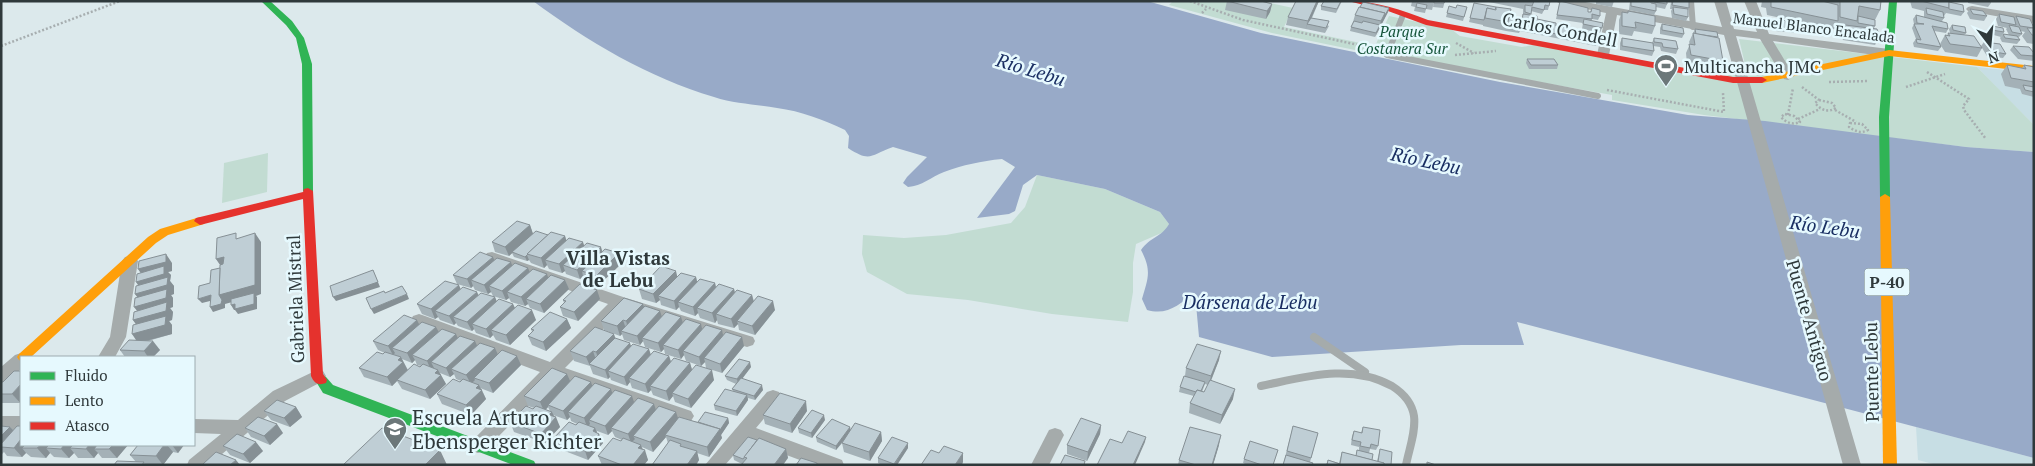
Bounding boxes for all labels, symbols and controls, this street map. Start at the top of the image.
street label: Carlos Condell [1500,6,1620,52]
street label: Manuel Blanco Encalada [1732,7,1896,47]
north arrow [1965,20,2015,70]
park label: Parque Costanera Sur [1357,21,1449,58]
water label: Río Lebu [993,46,1068,91]
text: N [1986,47,2001,69]
sports icon: Multicancha JMC [1653,53,1679,87]
place label: Multicancha JMC [1684,54,1821,78]
water label: Río Lebu [1388,140,1463,180]
water label: Río Lebu [1787,209,1862,243]
street label: Gabriela Mistral [281,234,309,364]
district label: Villa Vistas de Lebu [566,245,670,292]
street label: Puente Antiguo [1781,256,1839,384]
road number: P-40 [1864,268,1910,296]
water label: Dársena de Lebu [1181,289,1318,314]
street label: Puente Lebu [1858,322,1884,422]
legend [20,356,195,446]
text: Fluido [65,365,107,385]
text: Lento [65,390,104,410]
place label: Escuela Arturo Ebensperger Richter [412,403,601,455]
text: Atasco [65,415,109,435]
school or university icon: Escuela Arturo Ebensperger Richter [382,416,408,450]

